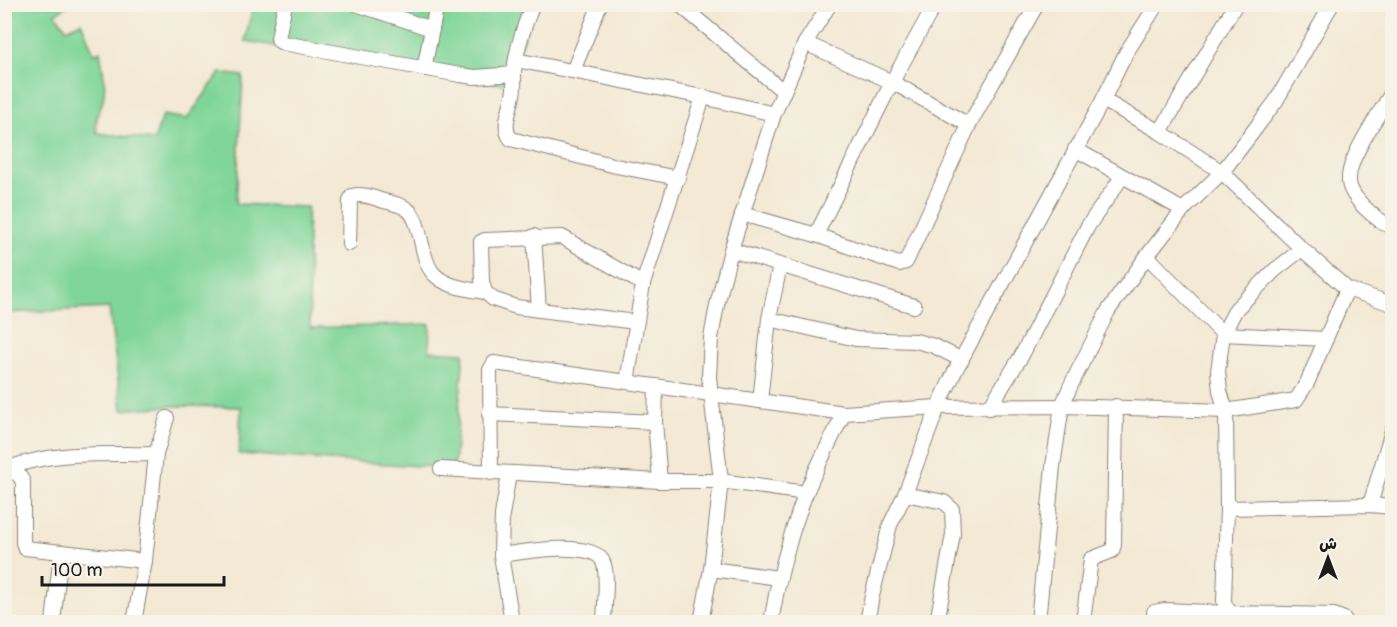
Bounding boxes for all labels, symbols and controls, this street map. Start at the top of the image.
north arrow [1298,528,1358,588]
text: ش [1319,534,1337,554]
scale bar [42,549,224,587]
text: 100 m [51,559,103,582]

